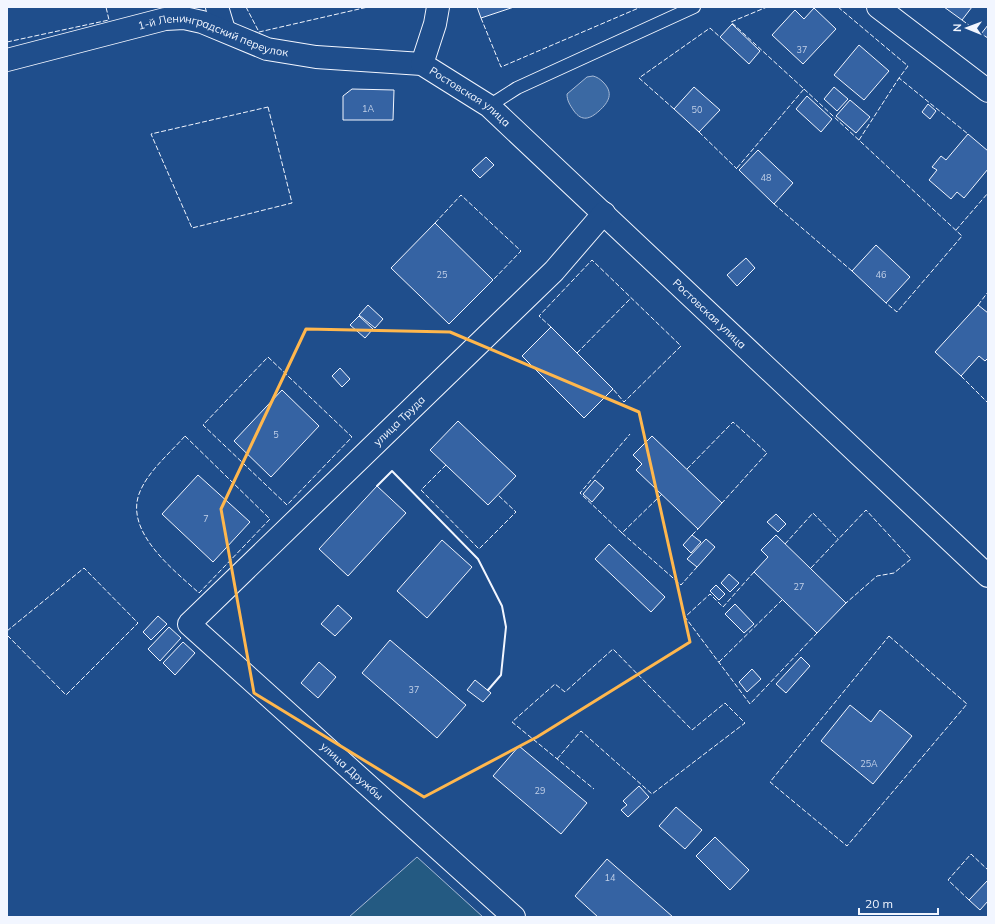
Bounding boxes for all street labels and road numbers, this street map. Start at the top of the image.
street label: 1-й Ленинградский переулок [136,11,289,59]
street label: Ростовская улица [427,63,513,129]
street label: Ростовская улица [670,276,749,352]
street label: улица Труда [370,393,428,449]
street label: улица Дружбы [318,739,386,803]

